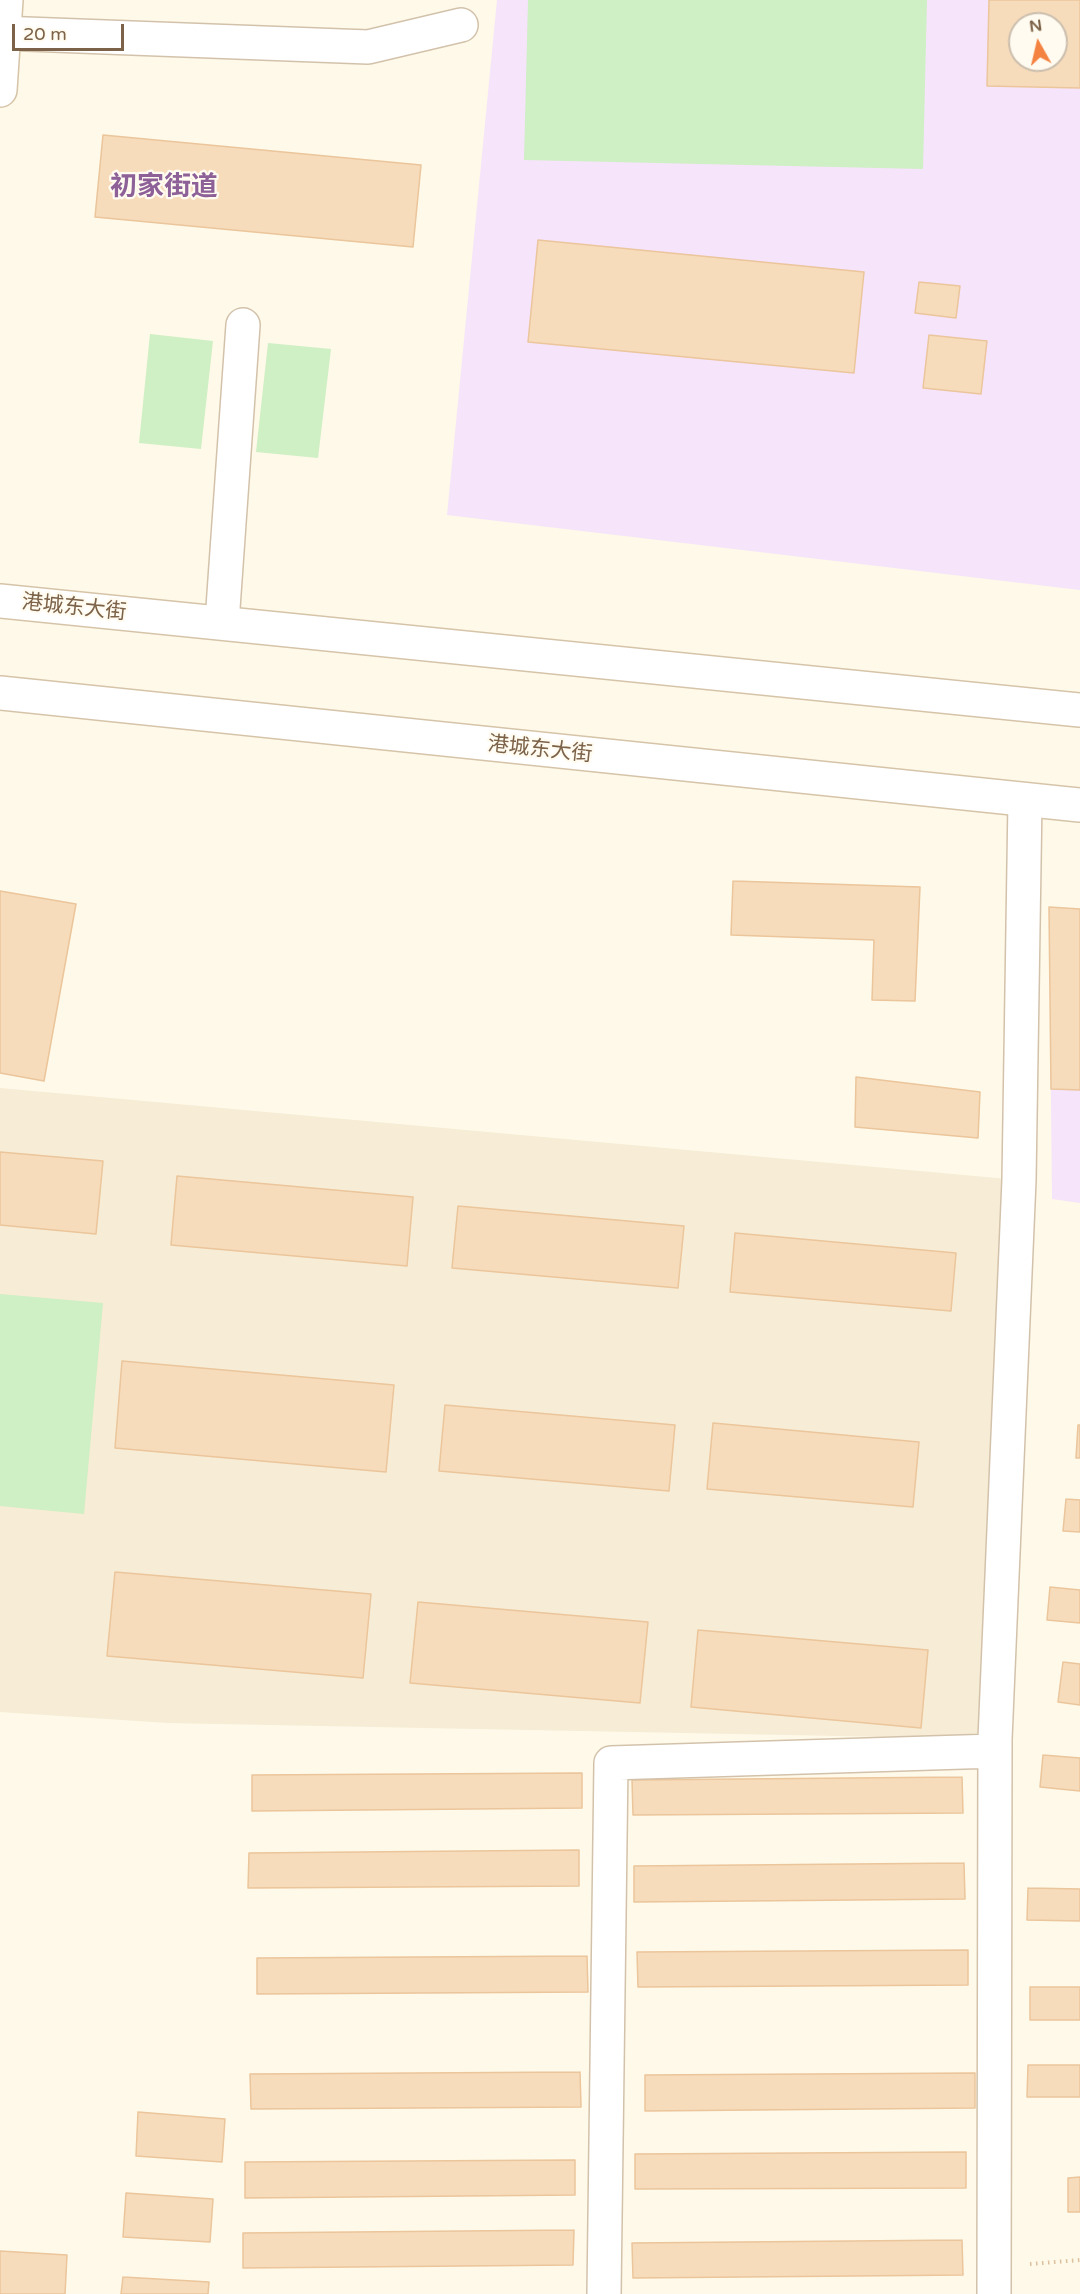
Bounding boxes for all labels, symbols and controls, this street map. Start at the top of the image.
scale bar [15,12,128,50]
north arrow [1008,12,1068,72]
text: N [1028,15,1044,37]
text: 20 m [23,23,67,45]
district label: 初家街道 [110,172,218,204]
street label: 港城东大街 [20,590,128,626]
street label: 港城东大街 [486,732,594,768]

